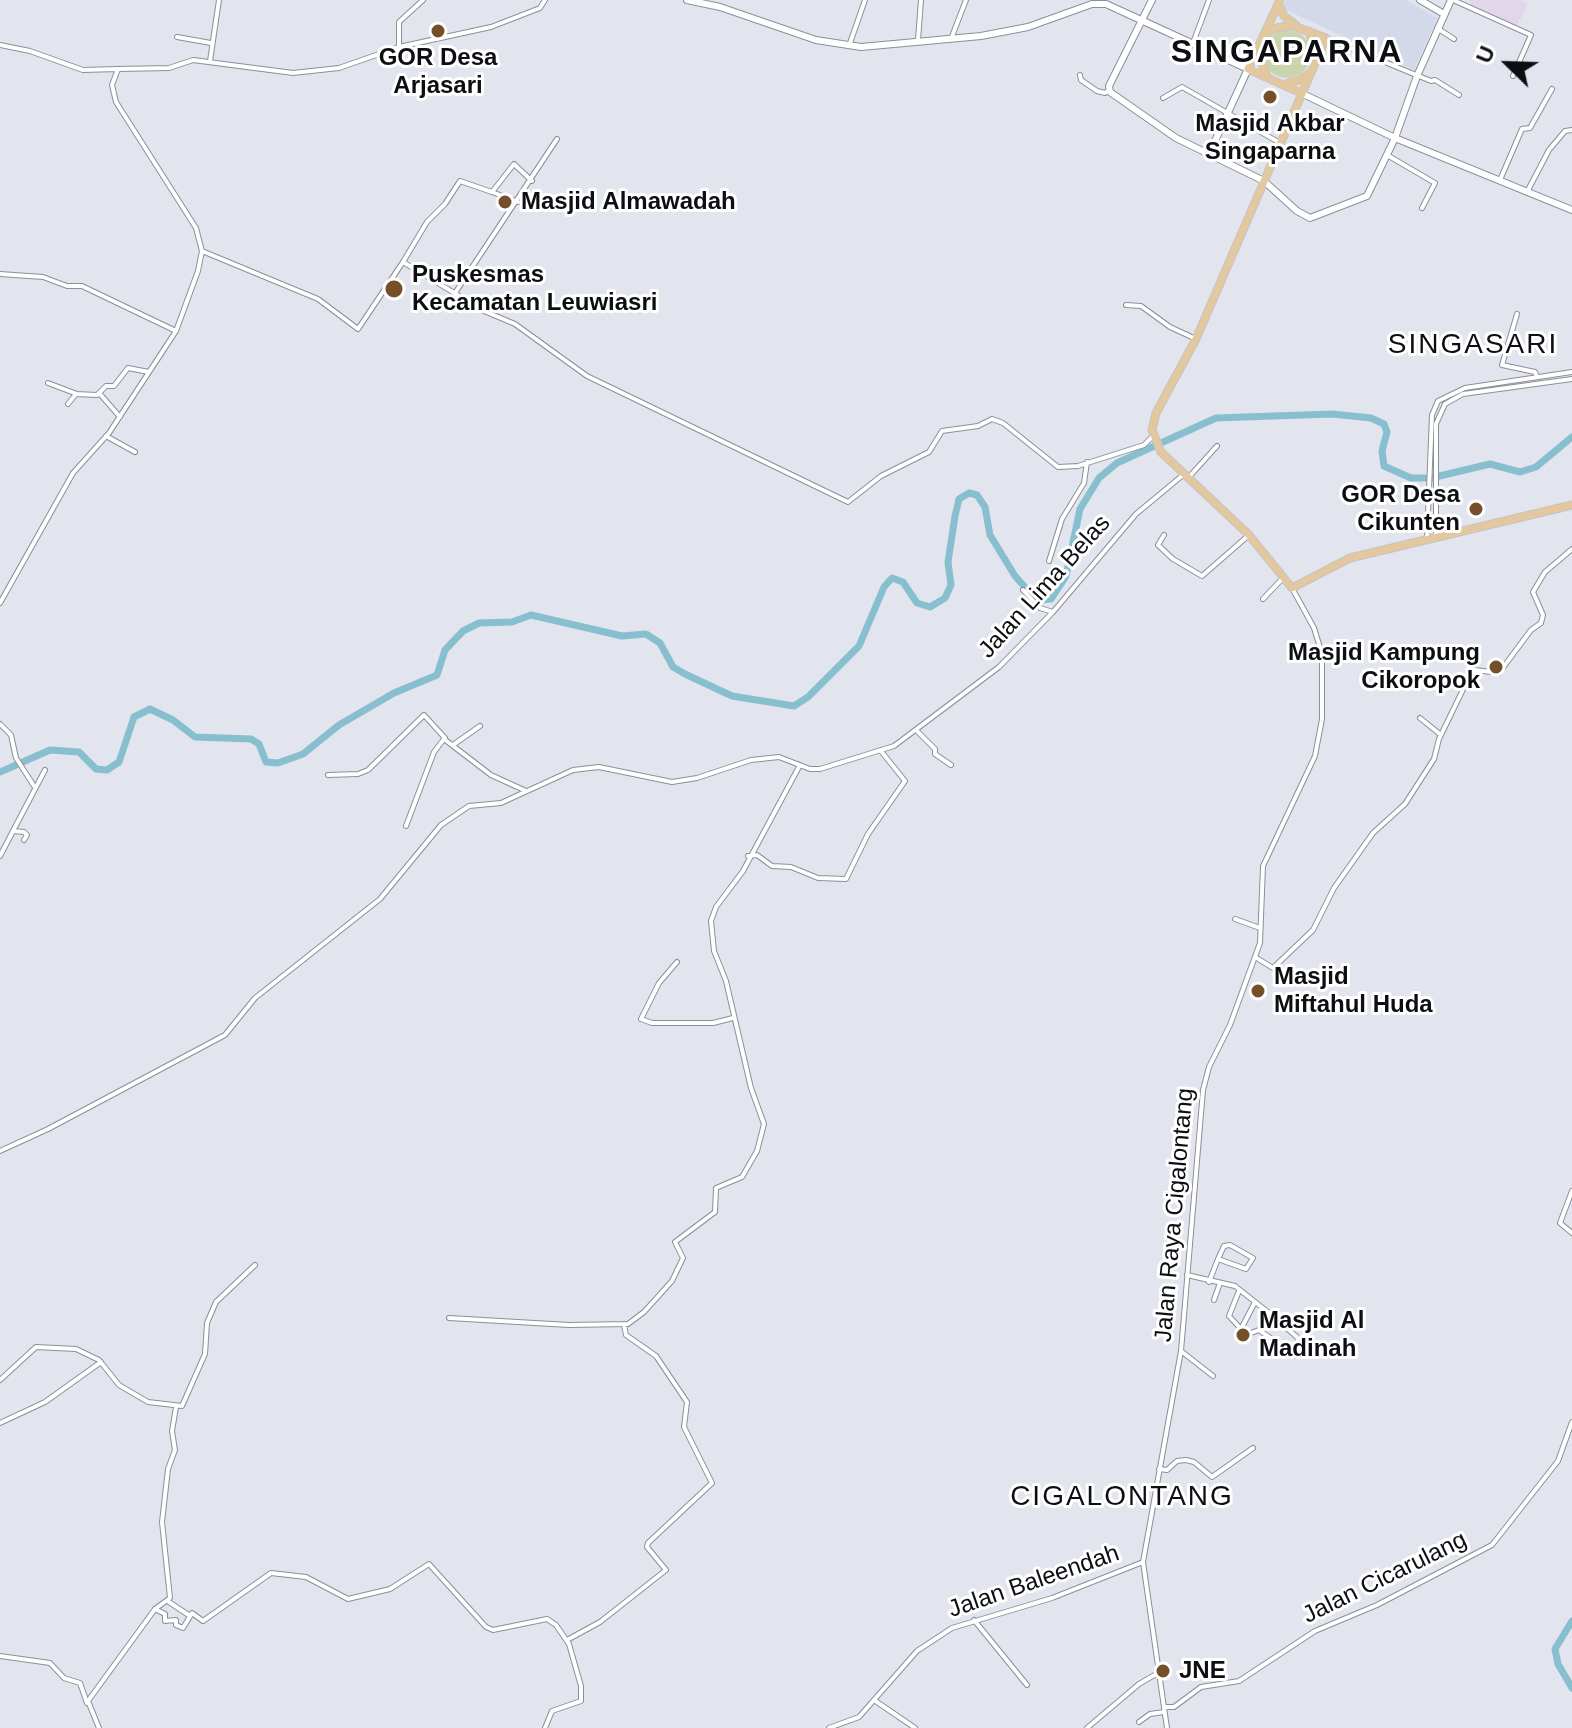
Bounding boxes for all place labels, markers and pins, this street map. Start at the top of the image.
marker: GOR Desa Arjasari [429,22,447,40]
place label: GOR Desa Arjasari [379,44,497,100]
marker: Masjid Akbar Singaparna [1261,88,1279,106]
place label: Masjid Akbar Singaparna [1195,110,1345,166]
place label: Masjid Almawadah [521,188,736,216]
marker: Masjid Almawadah [496,193,514,211]
place label: Puskesmas Kecamatan Leuwiasri [412,261,657,317]
marker: Puskesmas Kecamatan Leuwiasri [383,278,405,300]
place label: GOR Desa Cikunten [1341,481,1460,537]
marker: GOR Desa Cikunten [1467,500,1485,518]
place label: Masjid Kampung Cikoropok [1288,639,1480,695]
marker: Masjid Kampung Cikoropok [1487,658,1505,676]
place label: Masjid Miftahul Huda [1274,963,1433,1019]
marker: Masjid Miftahul Huda [1249,982,1267,1000]
place label: Masjid Al Madinah [1259,1307,1364,1363]
marker: Masjid Al Madinah [1234,1326,1252,1344]
place label: JNE [1179,1657,1226,1685]
marker: JNE [1154,1662,1172,1680]

